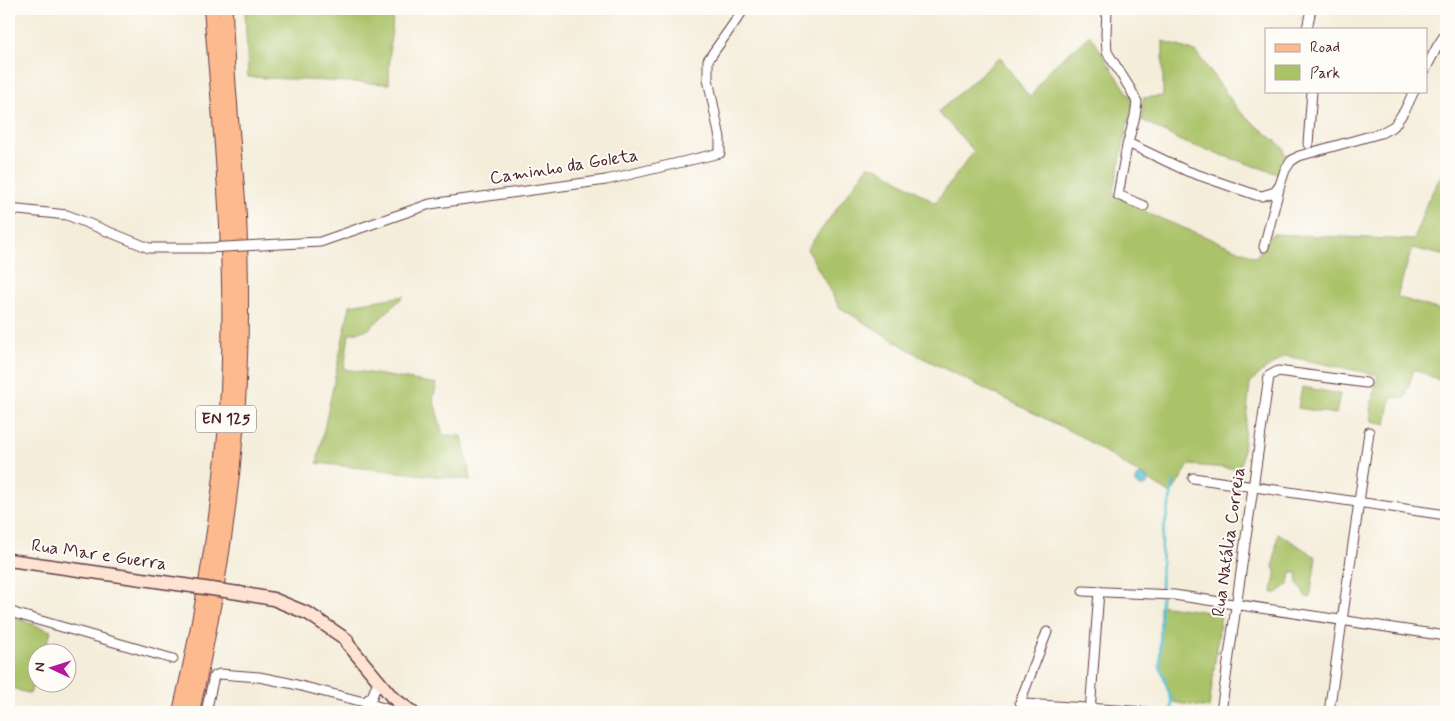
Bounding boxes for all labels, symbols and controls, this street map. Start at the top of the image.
legend [1265,28,1428,92]
text: Road [1310,38,1340,58]
text: Park [1310,64,1340,84]
street label: Caminho da Goleta [488,143,640,191]
road number: EN 125 [196,406,256,432]
street label: Rua Natália Correia [1207,466,1251,618]
street label: Rua Mar e Guerra [30,534,168,576]
north arrow [28,644,78,694]
text: N [31,662,49,672]

